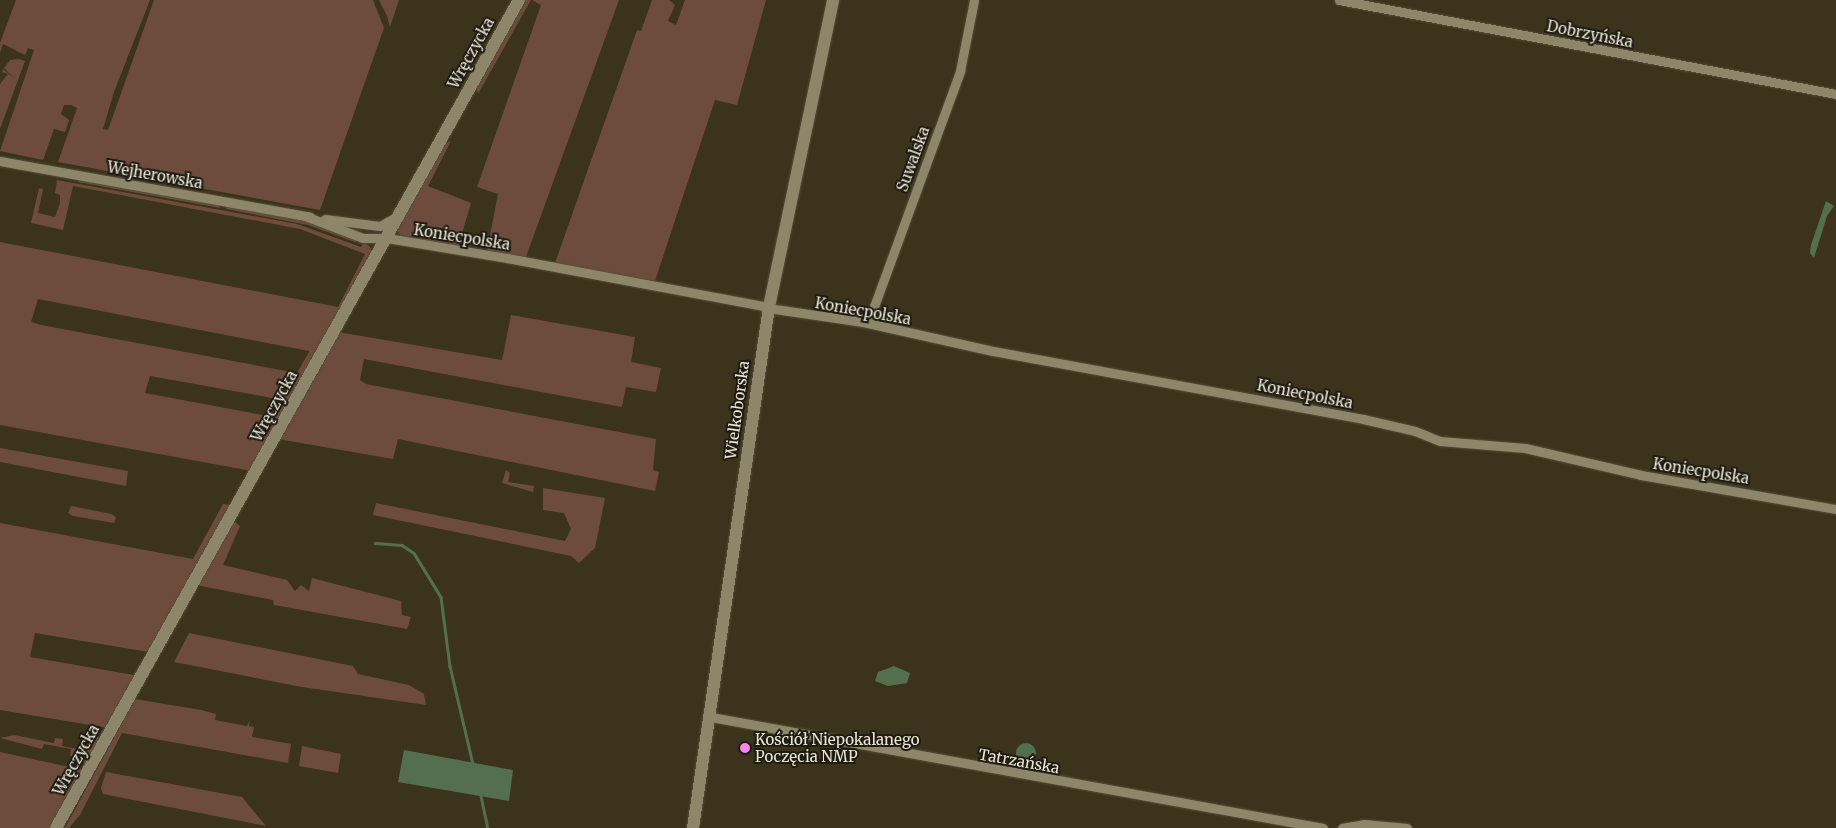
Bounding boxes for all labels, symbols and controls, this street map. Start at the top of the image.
street label: Wręczycka [444,14,498,92]
street label: Dobrzyńska [1545,17,1635,51]
street label: Suwalska [893,124,933,194]
street label: Wejherowska [106,158,204,192]
street label: Koniecpolska [413,221,511,253]
street label: Koniecpolska [814,294,912,328]
street label: Wielkoborska [721,360,753,460]
street label: Wręczycka [247,367,301,445]
street label: Koniecpolska [1256,376,1354,412]
street label: Koniecpolska [1652,455,1750,487]
street label: Wręczycka [49,721,103,799]
place label: Kościół Niepokalanego Poczęcia NMP [755,730,920,765]
marker: Kościół Niepokalanego Poczęcia NMP [739,742,751,754]
street label: Tatrzańska [977,745,1061,777]

